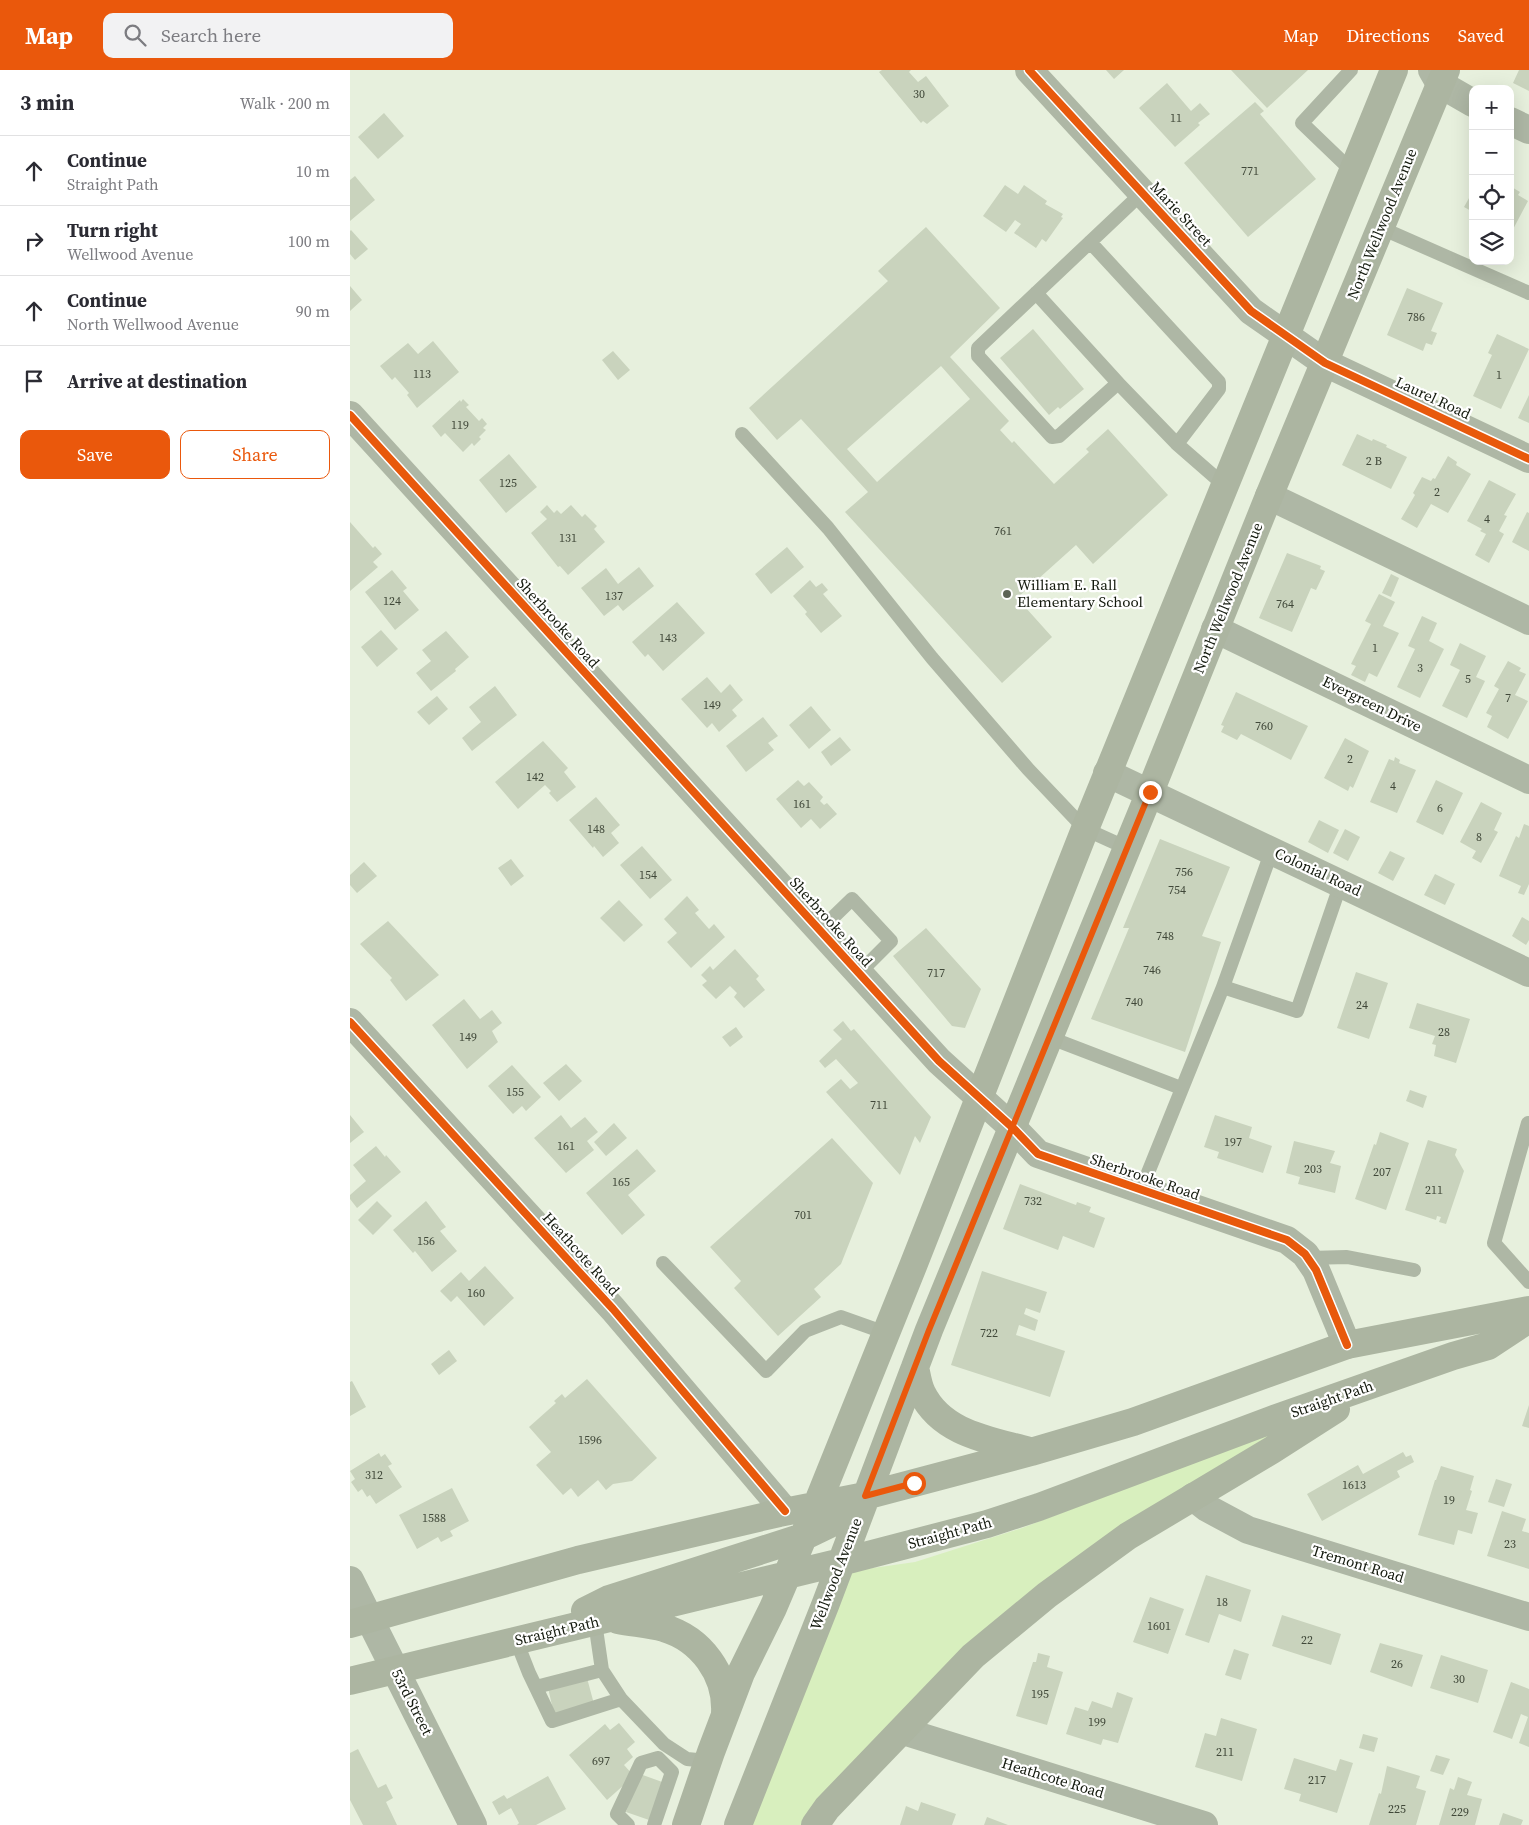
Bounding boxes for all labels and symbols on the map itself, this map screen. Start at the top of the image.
house number: 30 [913,86,925,102]
house number: 11 [1170,110,1182,126]
street label: North Wellwood Avenue [1342,145,1422,302]
house number: 771 [1241,163,1259,179]
street label: Marie Street [1146,177,1217,251]
house number: 786 [1407,309,1425,325]
house number: 113 [413,366,431,382]
house number: 1 [1496,367,1502,383]
street label: Laurel Road [1392,371,1475,424]
house number: 119 [451,417,469,433]
house number: 2 B [1366,453,1383,469]
house number: 125 [499,475,517,491]
house number: 2 [1434,484,1440,500]
house number: 4 [1484,511,1490,527]
street label: North Wellwood Avenue [1188,519,1268,676]
house number: 761 [994,523,1012,539]
house number: 131 [559,530,577,546]
street label: Sherbrooke Road [512,573,605,673]
place label: William E. Rall Elementary School [1017,574,1144,612]
house number: 137 [605,588,623,604]
marker: William E. Rall Elementary School [1001,588,1013,600]
house number: 124 [383,593,401,609]
house number: 764 [1276,596,1294,612]
house number: 143 [659,630,677,646]
house number: 1 [1372,640,1378,656]
house number: 3 [1417,660,1423,676]
street label: Evergreen Drive [1319,670,1426,737]
house number: 5 [1465,671,1471,687]
house number: 7 [1505,690,1511,706]
house number: 149 [703,697,721,713]
house number: 760 [1255,718,1273,734]
house number: 2 [1347,751,1353,767]
house number: 142 [526,769,544,785]
house number: 4 [1390,778,1396,794]
route end [1139,781,1162,804]
house number: 161 [793,796,811,812]
house number: 6 [1437,800,1443,816]
house number: 148 [587,821,605,837]
house number: 8 [1476,829,1482,845]
street label: Colonial Road [1271,842,1365,901]
house number: 756 [1175,864,1193,880]
house number: 154 [639,867,657,883]
street label: Sherbrooke Road [785,872,878,972]
house number: 754 [1168,882,1186,898]
house number: 748 [1156,928,1174,944]
house number: 746 [1143,962,1161,978]
house number: 717 [927,965,945,981]
house number: 740 [1125,994,1143,1010]
house number: 24 [1356,997,1368,1013]
house number: 28 [1438,1024,1450,1040]
house number: 149 [459,1029,477,1045]
house number: 155 [506,1084,524,1100]
house number: 711 [870,1097,888,1113]
house number: 197 [1224,1134,1242,1150]
house number: 161 [557,1138,575,1154]
street label: Sherbrooke Road [1088,1148,1203,1205]
house number: 203 [1304,1161,1322,1177]
house number: 207 [1373,1164,1391,1180]
house number: 165 [612,1174,630,1190]
house number: 211 [1425,1182,1443,1198]
house number: 732 [1024,1193,1042,1209]
street label: Heathcote Road [538,1207,625,1300]
house number: 701 [794,1207,812,1223]
house number: 156 [417,1233,435,1249]
house number: 160 [467,1285,485,1301]
house number: 722 [980,1325,998,1341]
street label: Straight Path [1288,1375,1376,1422]
house number: 1596 [578,1432,602,1448]
house number: 312 [365,1467,383,1483]
route start [903,1472,926,1495]
house number: 1613 [1342,1477,1366,1493]
house number: 19 [1443,1492,1455,1508]
house number: 1588 [422,1510,446,1526]
street label: Straight Path [906,1511,994,1554]
street label: Wellwood Avenue [804,1514,867,1633]
house number: 23 [1504,1536,1516,1552]
street label: Tremont Road [1309,1540,1407,1588]
house number: 18 [1216,1594,1228,1610]
street label: Straight Path [513,1611,601,1650]
house number: 1601 [1147,1618,1171,1634]
house number: 22 [1301,1632,1313,1648]
house number: 26 [1391,1656,1403,1672]
street label: 53rd Street [387,1665,438,1739]
house number: 30 [1453,1671,1465,1687]
house number: 195 [1031,1686,1049,1702]
house number: 199 [1088,1714,1106,1730]
house number: 211 [1216,1744,1234,1760]
street label: Heathcote Road [999,1752,1107,1803]
house number: 697 [592,1753,610,1769]
house number: 217 [1308,1772,1326,1788]
house number: 225 [1388,1801,1406,1817]
house number: 229 [1451,1804,1469,1820]

